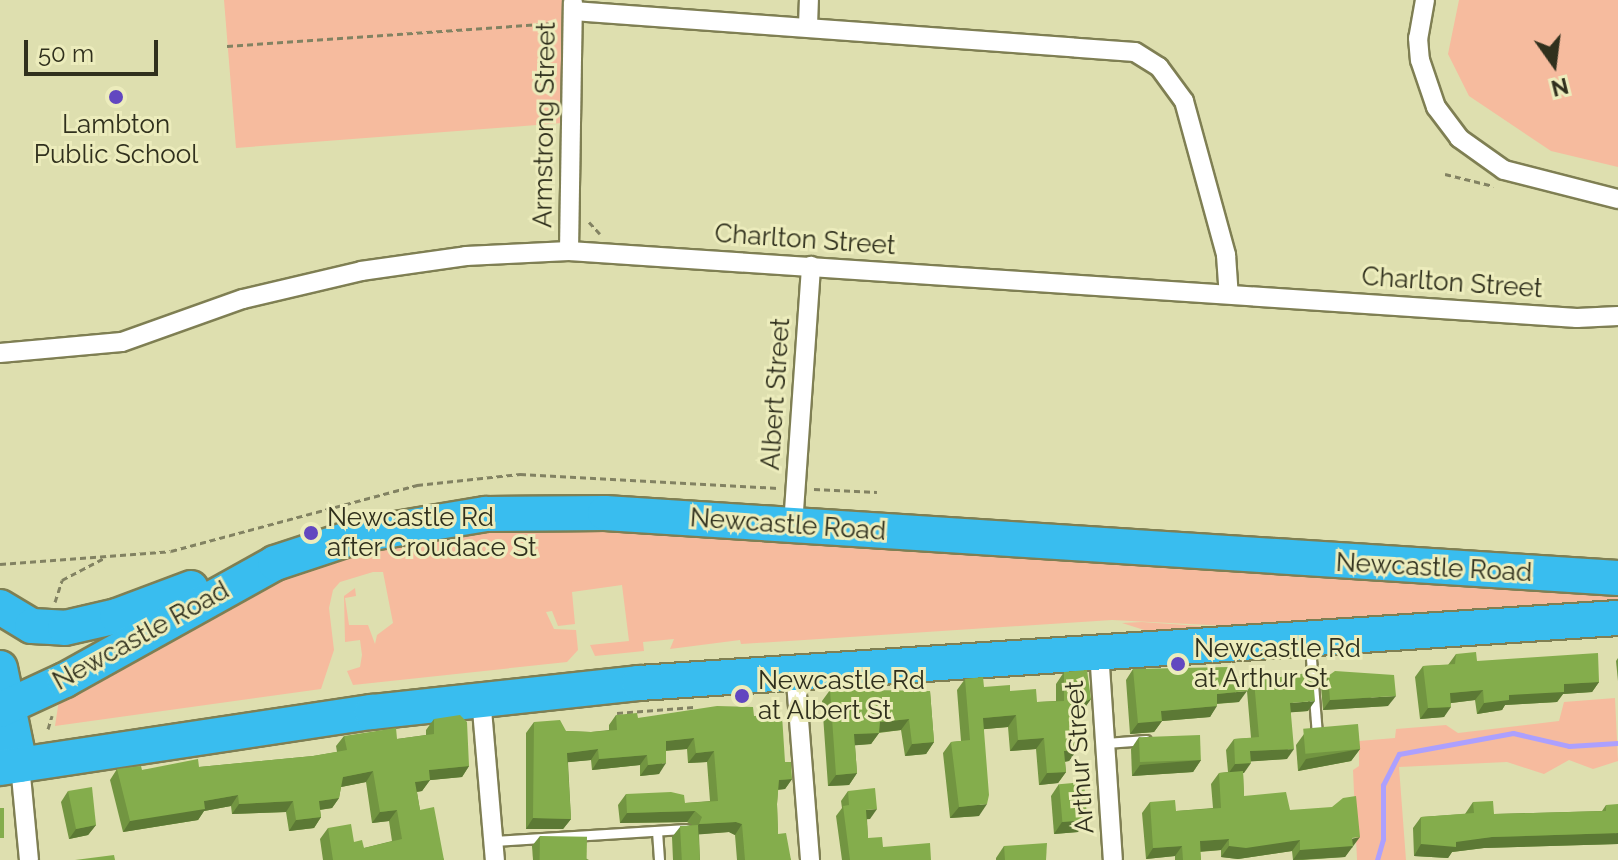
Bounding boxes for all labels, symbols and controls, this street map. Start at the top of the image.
street label: Armstrong Street [528,22,562,228]
scale bar [28,24,162,74]
north arrow [1514,24,1594,104]
text: 50 m [38,39,94,68]
text: N [1549,73,1571,102]
marker: Lambton Public School [107,88,125,106]
place label: Lambton Public School [34,109,198,170]
street label: Charlton Street [714,218,896,262]
street label: Charlton Street [1361,261,1543,305]
street label: Albert Street [755,317,797,471]
place label: Newcastle Rd after Croudace St [327,502,537,564]
street label: Newcastle Road [689,503,887,547]
marker: Newcastle Rd after Croudace St [302,524,320,542]
street label: Newcastle Road [1335,547,1533,589]
street label: Newcastle Road [48,575,234,697]
place label: Newcastle Rd at Arthur St [1194,633,1361,694]
marker: Newcastle Rd at Arthur St [1169,655,1187,673]
place label: Newcastle Rd at Albert St [758,665,925,726]
street label: Arthur Street [1059,679,1101,835]
marker: Newcastle Rd at Albert St [733,687,751,705]

